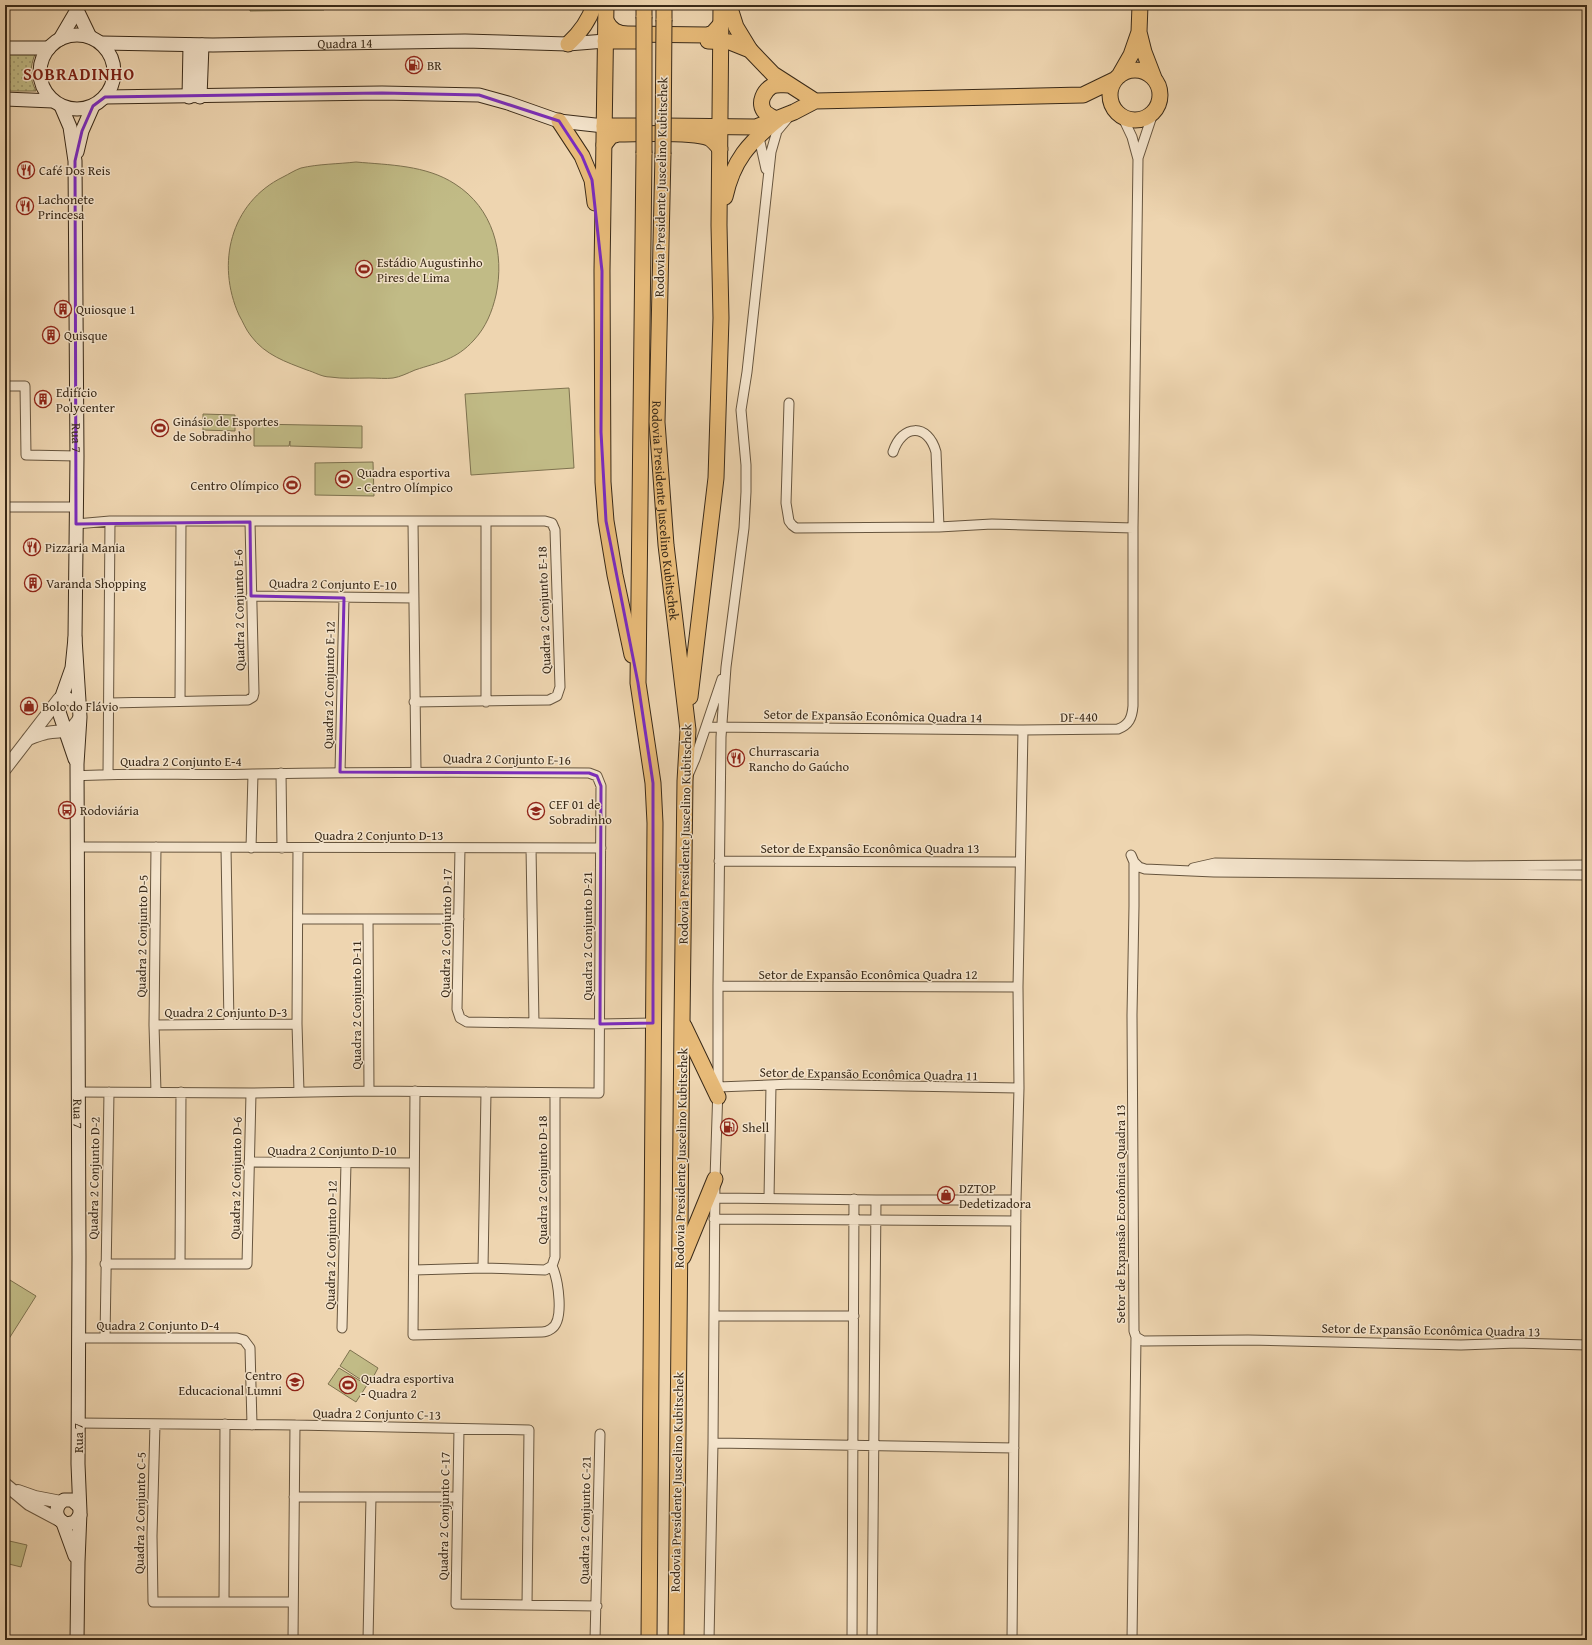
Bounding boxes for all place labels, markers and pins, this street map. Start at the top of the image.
fuel station icon: BR [404,55,424,75]
place label: BR [427,56,442,75]
restaurant icon: Café Dos Reis [16,160,36,180]
place label: Café Dos Reis [39,161,110,180]
place label: Lachonete Princesa [38,190,94,224]
restaurant icon: Lachonete Princesa [15,196,35,216]
place label: Estádio Augustinho Pires de Lima [377,253,483,287]
sports icon: Estádio Augustinho Pires de Lima [354,259,374,279]
building icon: Quiosque 1 [53,299,73,319]
place label: Quiosque 1 [76,300,135,319]
building icon: Quisque [41,325,61,345]
place label: Quisque [64,326,108,345]
place label: Edifício Polycenter [56,383,116,417]
building icon: Edifício Polycenter [33,389,53,409]
place label: Ginásio de Esportes de Sobradinho [173,412,279,446]
sports icon: Ginásio de Esportes de Sobradinho [150,418,170,438]
place label: Quadra esportiva - Centro Olímpico [357,463,453,497]
sports icon: Quadra esportiva - Centro Olímpico [334,469,354,489]
sports icon: Centro Olímpico [282,475,302,495]
place label: Centro Olímpico [190,476,279,495]
restaurant icon: Pizzaria Mania [22,537,42,557]
place label: Pizzaria Mania [45,538,126,557]
building icon: Varanda Shopping [23,573,43,593]
place label: Varanda Shopping [46,574,147,593]
shop icon: Bolo do Flávio [19,696,39,716]
place label: Bolo do Flávio [42,697,119,716]
place label: Churrascaria Rancho do Gaúcho [749,742,849,776]
restaurant icon: Churrascaria Rancho do Gaúcho [726,748,746,768]
place label: CEF 01 de Sobradinho [549,795,612,829]
bus stop icon: Rodoviária [57,800,77,820]
place label: Rodoviária [80,801,140,820]
school or university icon: CEF 01 de Sobradinho [526,801,546,821]
fuel station icon: Shell [719,1117,739,1137]
place label: Shell [742,1118,769,1137]
place label: DZTOP Dedetizadora [959,1179,1032,1213]
shop icon: DZTOP Dedetizadora [936,1185,956,1205]
place label: Centro Educacional Lumni [179,1366,282,1400]
place label: Quadra esportiva - Quadra 2 [361,1369,455,1403]
school or university icon: Centro Educacional Lumni [285,1372,305,1392]
sports icon: Quadra esportiva - Quadra 2 [338,1375,358,1395]

